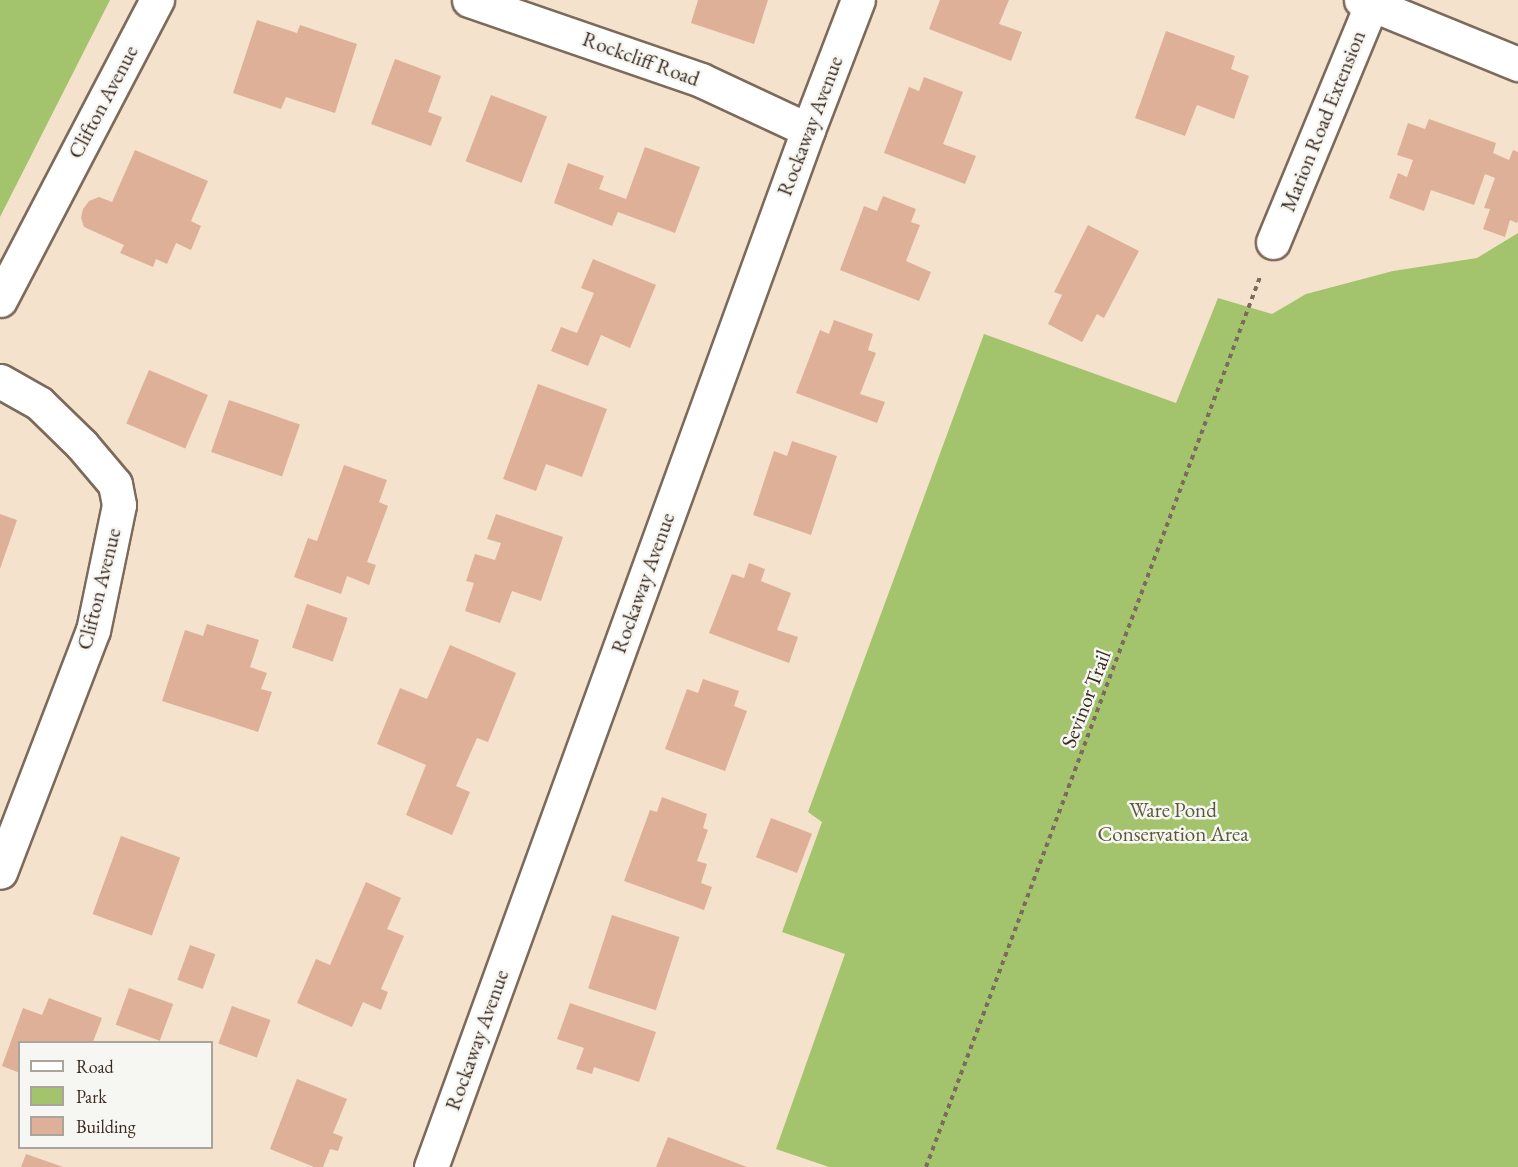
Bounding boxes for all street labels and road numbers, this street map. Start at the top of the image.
street label: Rockcliff Road [579,26,703,92]
street label: Marion Road Extension [1275,27,1371,215]
street label: Clifton Avenue [63,41,143,163]
street label: Rockaway Avenue [772,53,848,199]
street label: Rockaway Avenue [606,509,680,657]
street label: Clifton Avenue [72,526,126,652]
street label: Sevinor Trail [1056,647,1116,751]
street label: Rockaway Avenue [440,966,514,1114]

